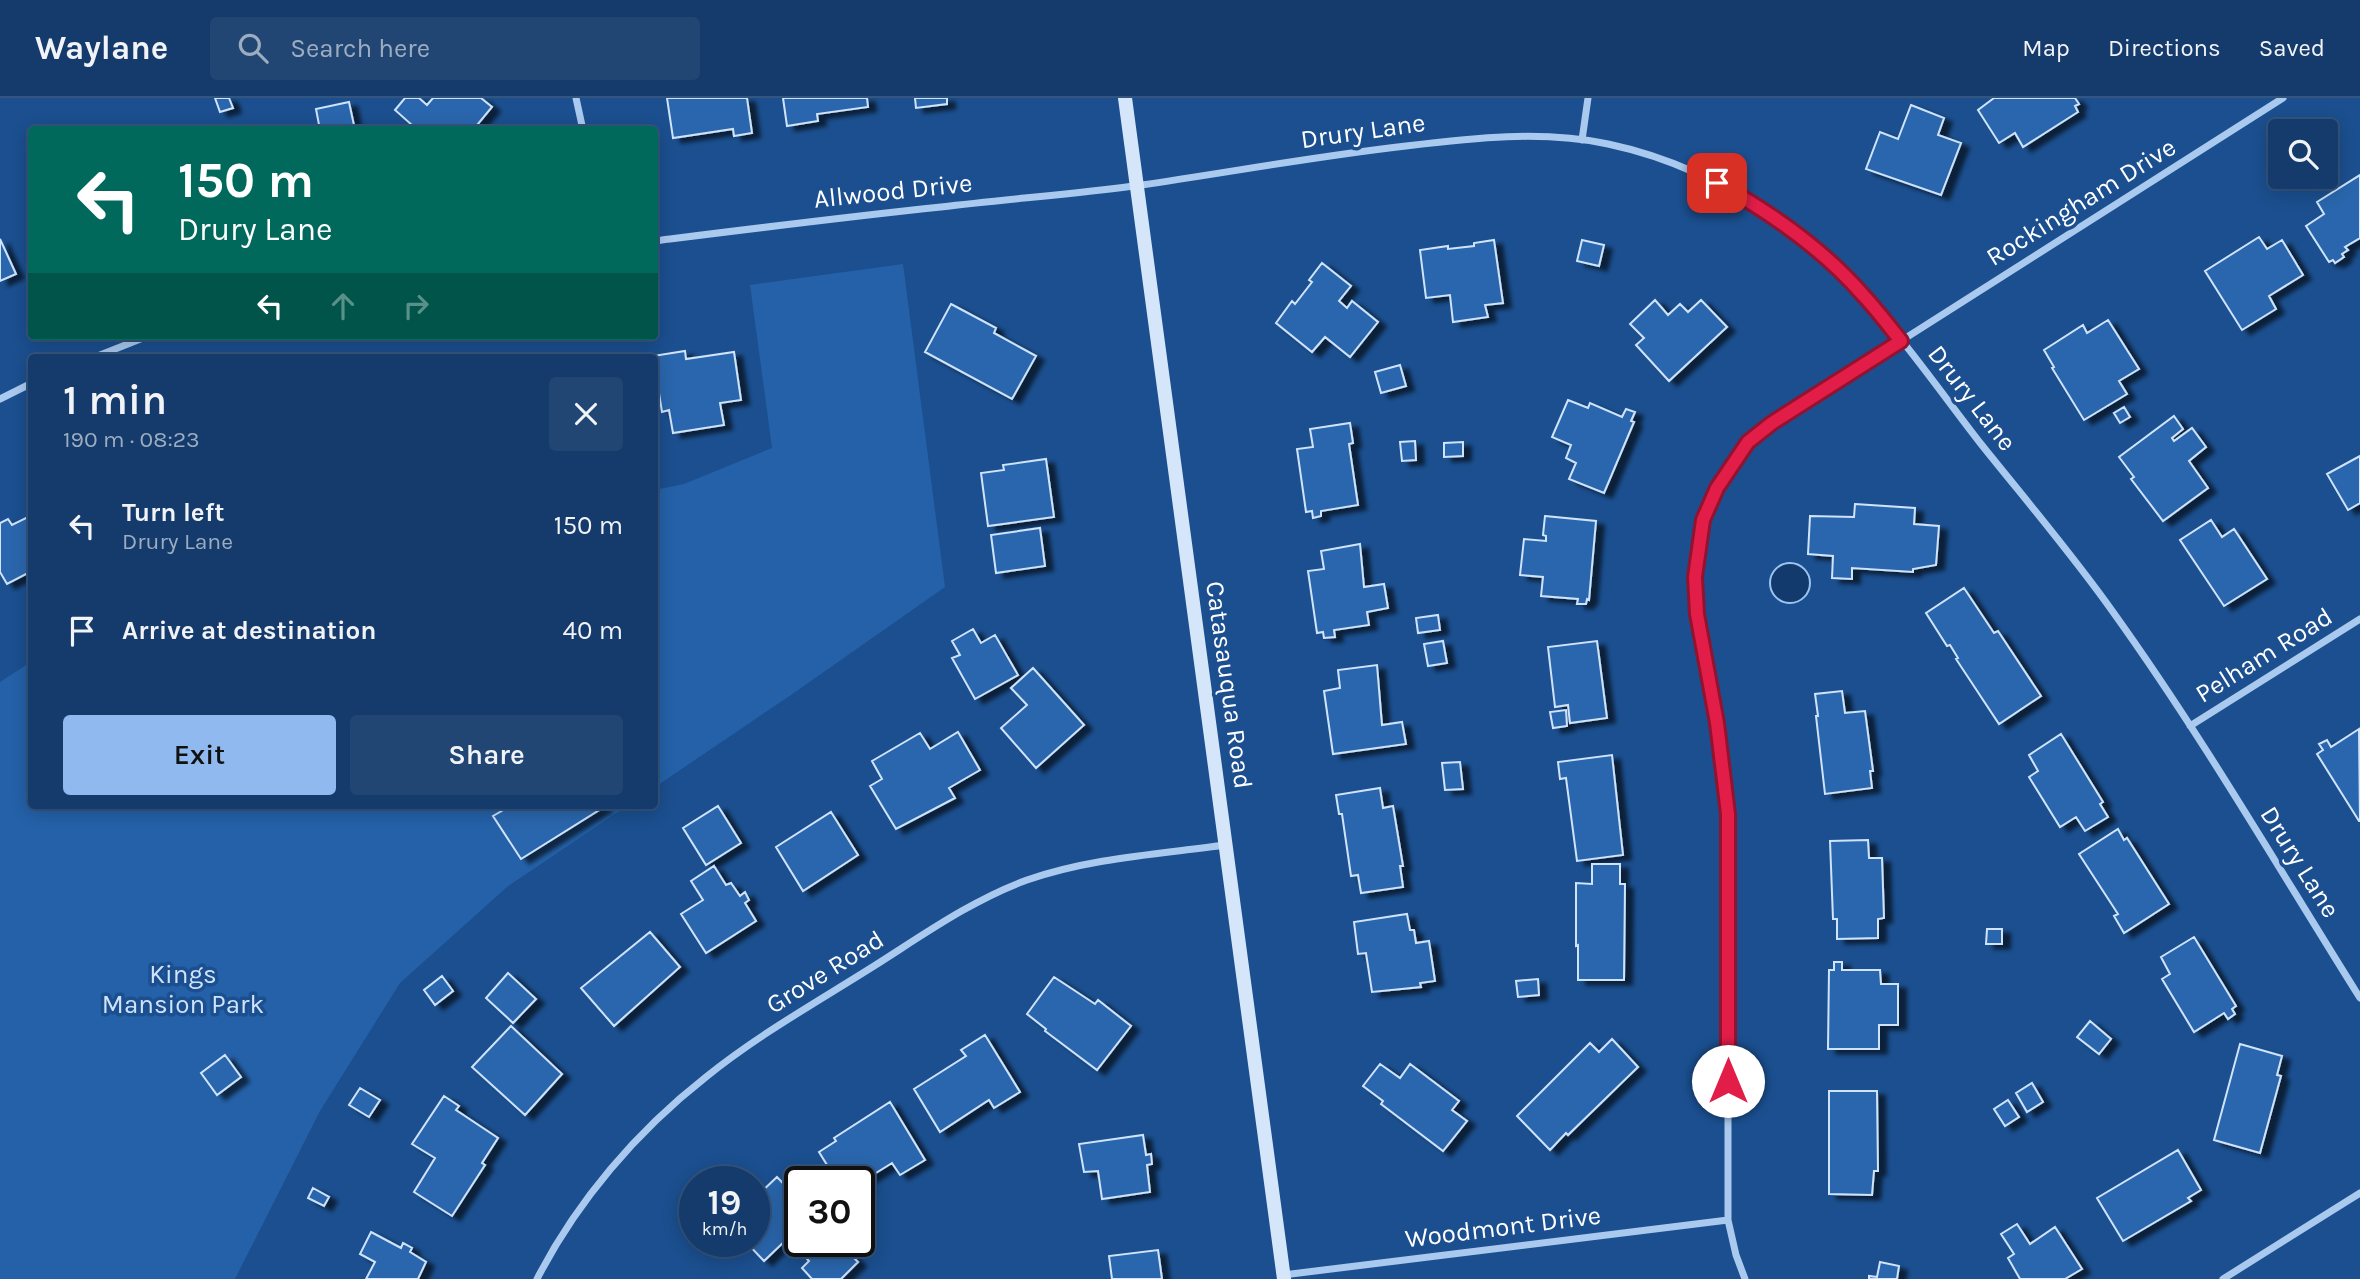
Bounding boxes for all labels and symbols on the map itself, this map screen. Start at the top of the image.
street label: Drury Lane [1299,107,1427,155]
street label: Rockingham Drive [1981,131,2181,273]
pin [1687,153,1747,213]
street label: Allwood Drive [812,167,974,215]
street label: Drury Lane [1921,339,2023,457]
street label: Catasauqua Road [1199,579,1259,791]
street label: Pelham Road [2190,601,2338,709]
street label: Drury Lane [2254,801,2346,923]
street label: Grove Road [760,924,890,1020]
park label: Kings Mansion Park [102,959,264,1020]
position arrow [1691,1044,1765,1118]
speed limit sign: 30 [784,1166,875,1257]
street label: Woodmont Drive [1403,1200,1603,1254]

